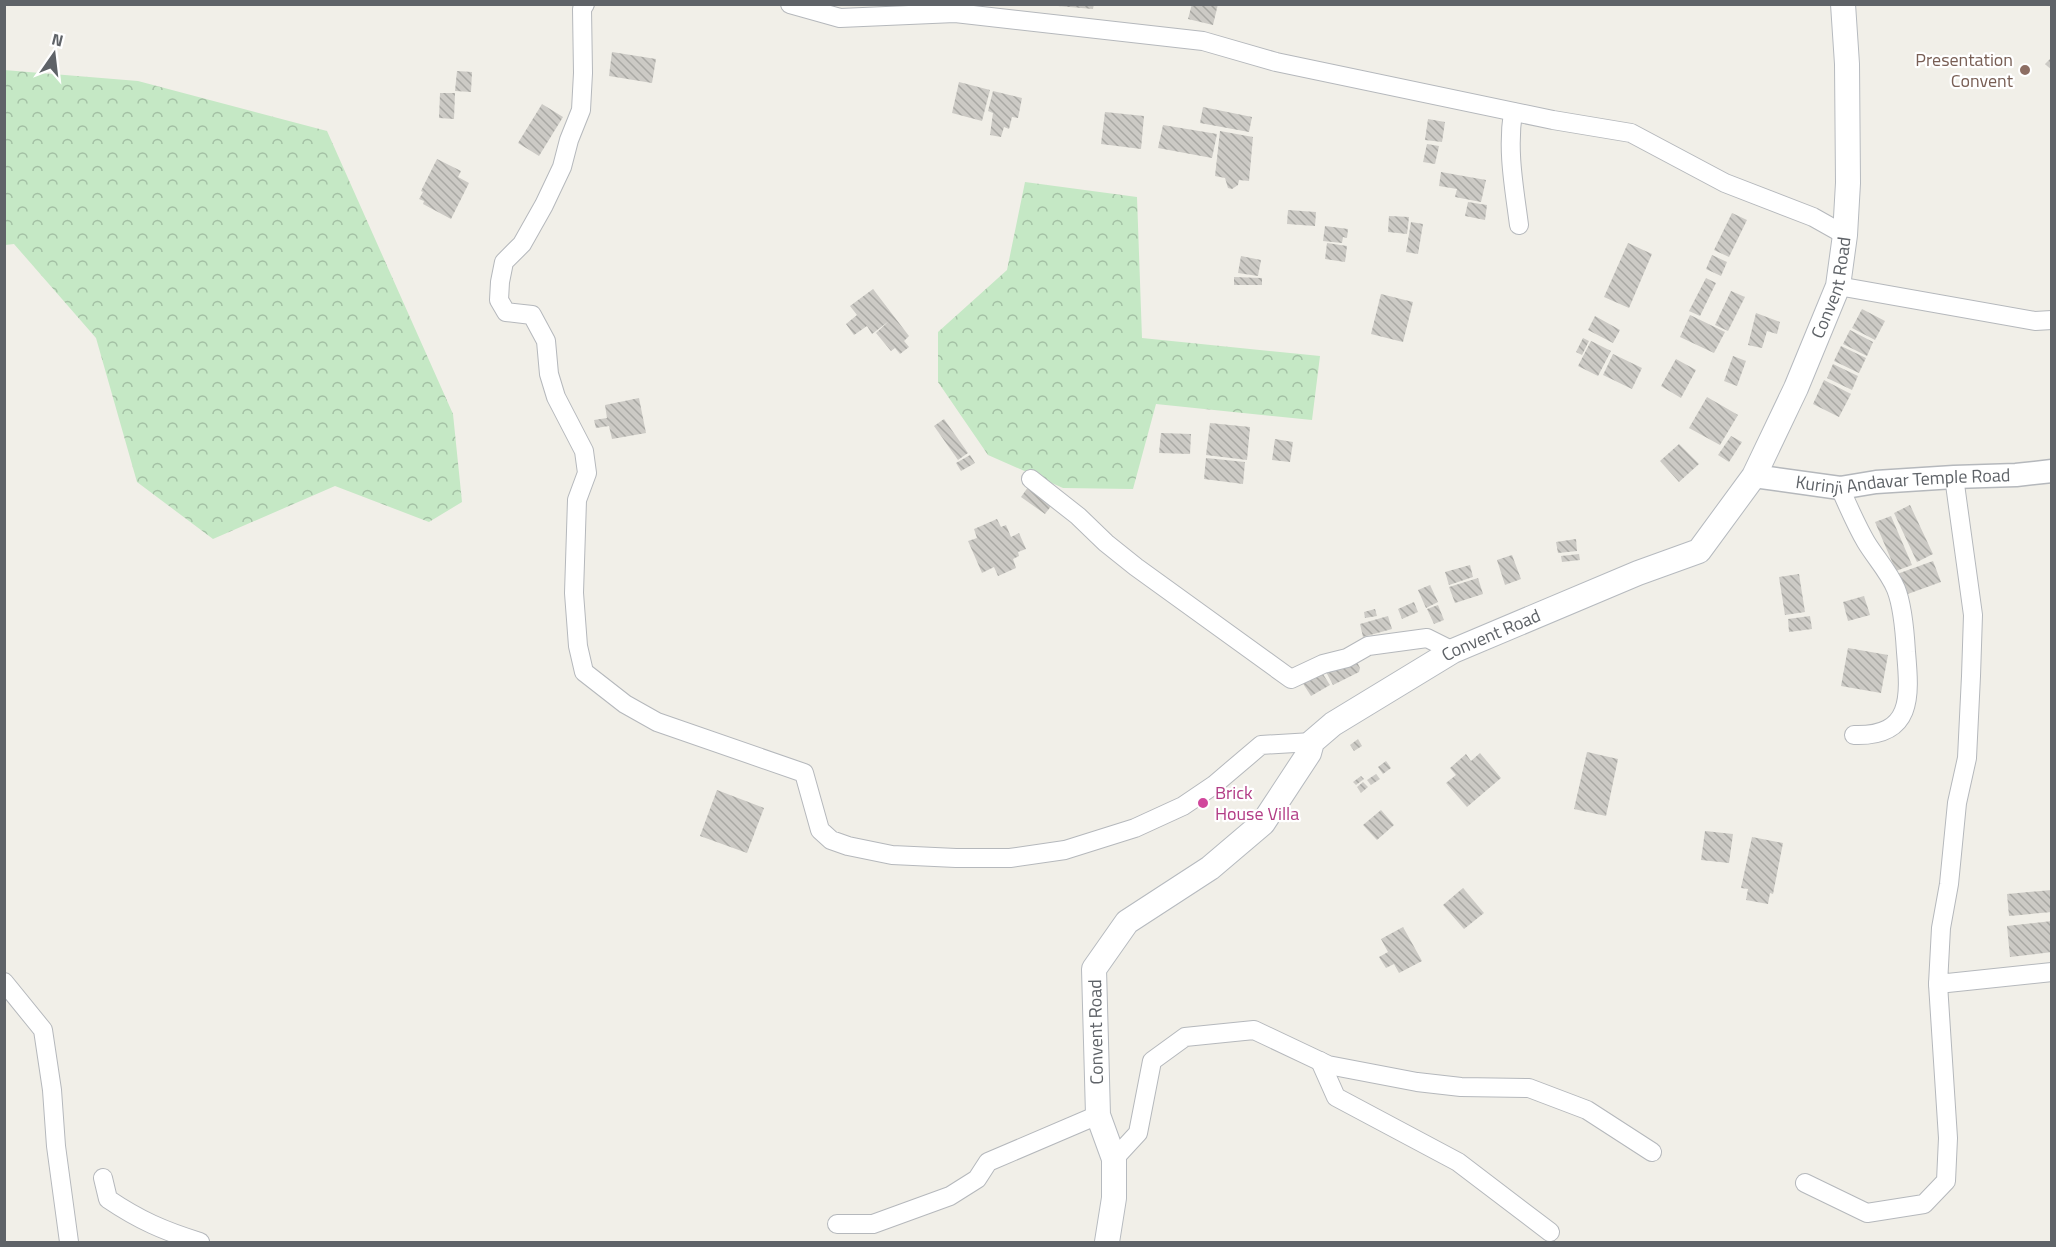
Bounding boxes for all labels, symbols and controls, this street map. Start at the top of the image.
north arrow [24,24,84,84]
text: N [49,26,66,52]
place label: Presentation Convent [1915,46,2014,94]
marker: Presentation Convent [2018,63,2032,77]
street label: Convent Road [1804,235,1858,342]
street label: Kurinji Andavar Temple Road [1794,461,2011,501]
street label: Convent Road [1436,602,1545,668]
place label: Brick House Villa [1215,779,1299,827]
marker: Brick House Villa [1196,796,1210,810]
street label: Convent Road [1081,979,1110,1085]

